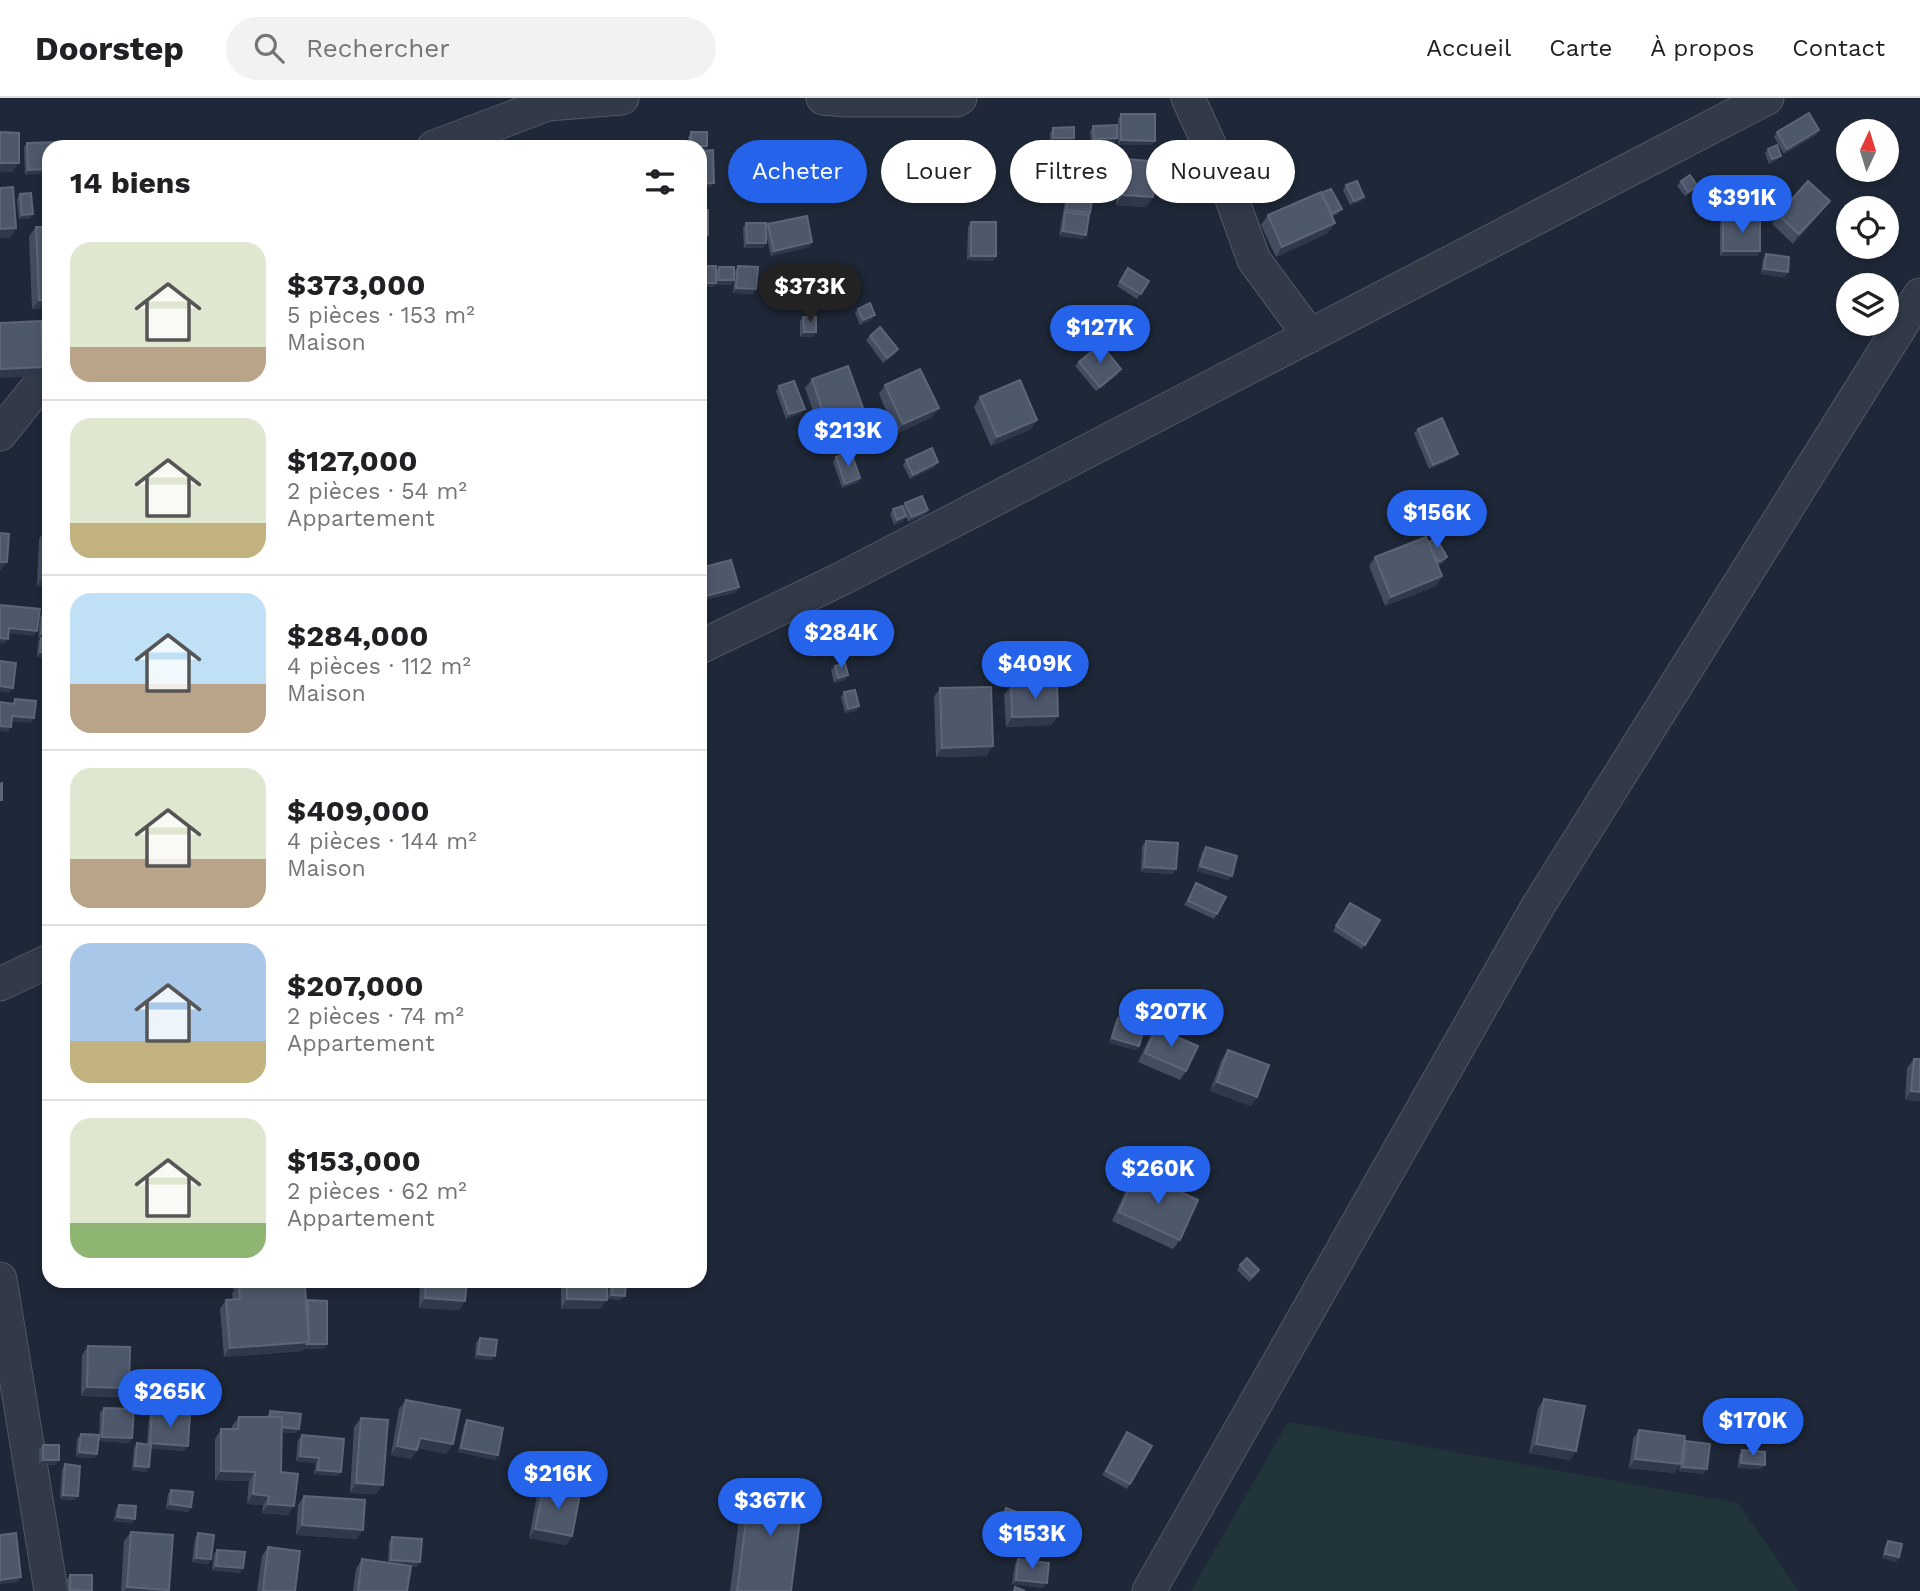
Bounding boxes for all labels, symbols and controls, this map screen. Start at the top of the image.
search box [226,17,716,80]
text: Doorstep [35,29,184,68]
icon: search [250,29,288,67]
text: Rechercher [306,33,450,63]
text: Accueil [1426,34,1511,62]
text: Carte [1549,34,1612,62]
text: À propos [1650,34,1754,62]
text: Contact [1792,34,1885,62]
north arrow [1836,119,1899,182]
map controls [1836,119,1899,336]
chip: Acheter [728,140,867,203]
chip: Louer [881,140,996,203]
chip: Filtres [1010,140,1132,203]
chip: Nouveau [1146,140,1295,203]
icon: filters [641,163,679,201]
text: 14 biens [70,165,190,200]
pin: $391K [1693,176,1791,235]
text: $391K [1708,184,1776,211]
button: locate [1836,196,1899,259]
pin: $373K [761,264,859,324]
text: $373,000 [287,267,426,302]
icon: home [126,270,210,354]
text: $373K [774,273,846,300]
button: layers [1836,273,1899,336]
text: 5 pièces · 153 m² [287,302,475,329]
pin: $127K [1051,306,1149,365]
text: $127K [1066,314,1134,341]
text: Maison [287,329,366,356]
pin: $213K [799,408,897,468]
text: $213K [814,417,882,444]
text: $127,000 [287,443,418,478]
icon: home [126,446,210,530]
text: 2 pièces · 54 m² [287,478,467,505]
pin: $156K [1388,490,1486,550]
text: $156K [1403,499,1471,526]
text: Appartement [287,505,435,532]
pin: $284K [792,610,890,670]
text: $284,000 [287,618,429,653]
text: $284K [804,619,878,646]
icon: home [126,621,210,705]
pin: $409K [986,642,1084,701]
text: $409K [998,650,1072,677]
text: 4 pièces · 112 m² [287,653,471,680]
text: Maison [287,680,366,707]
text: $409,000 [287,793,430,828]
icon: home [126,796,210,880]
text: 4 pièces · 144 m² [287,828,477,855]
text: Maison [287,855,366,882]
text: $207,000 [287,968,424,1003]
icon: home [126,971,210,1055]
pin: $207K [1122,990,1220,1049]
text: $207K [1135,998,1207,1025]
text: 2 pièces · 74 m² [287,1003,464,1030]
text: Appartement [287,1030,435,1057]
text: $153,000 [287,1143,421,1178]
icon: home [126,1146,210,1230]
pin: $260K [1109,1146,1207,1206]
text: $260K [1121,1155,1195,1182]
text: 2 pièces · 62 m² [287,1178,467,1205]
text: Appartement [287,1205,435,1232]
pin: $265K [121,1370,219,1429]
text: $265K [134,1378,206,1405]
pin: $170K [1704,1398,1802,1458]
text: $170K [1719,1407,1787,1434]
pin: $216K [509,1452,607,1511]
text: $216K [524,1460,592,1487]
pin: $367K [721,1478,819,1538]
text: $367K [734,1487,806,1514]
pin: $153K [983,1512,1081,1571]
text: $153K [998,1520,1066,1547]

